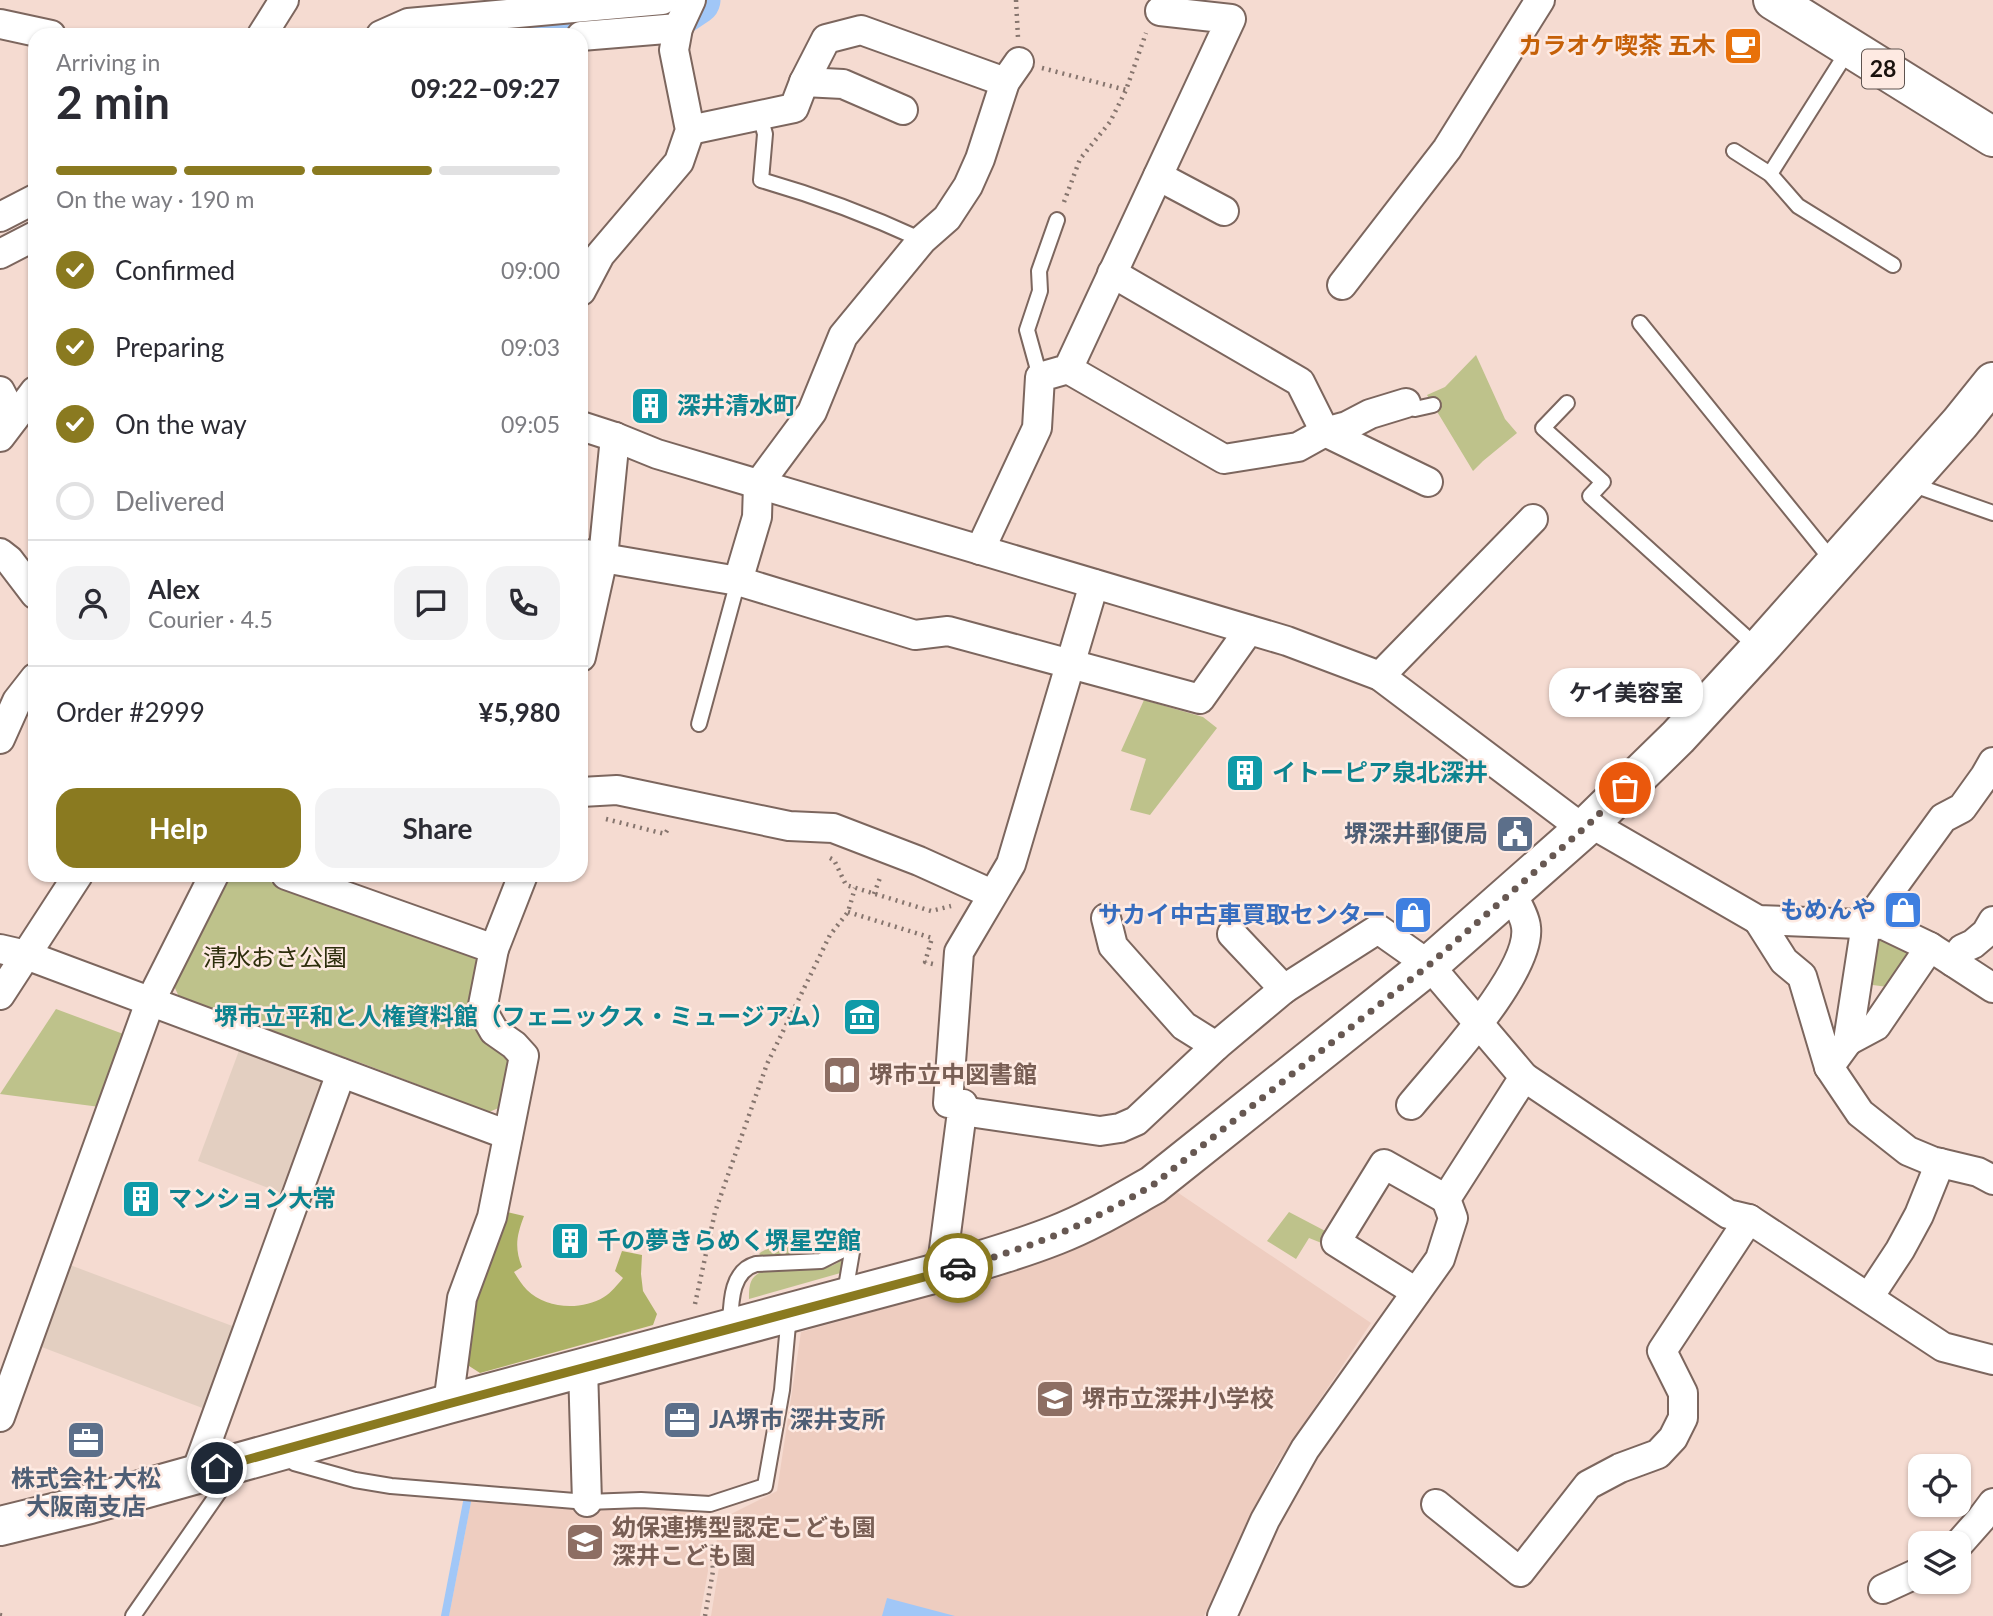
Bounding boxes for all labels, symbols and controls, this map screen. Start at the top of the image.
cafe icon: カラオケ喫茶 五木 [1722,25,1764,67]
place label: カラオケ喫茶 五木 [1518,30,1716,59]
text: Arriving in [56,48,160,76]
road number: 28 [1862,50,1904,88]
text: 09:22–09:27 [411,72,560,104]
text: 2 min [56,74,170,129]
text: On the way · 190 m [56,185,255,213]
icon: check [56,251,94,289]
text: Confirmed [115,254,235,286]
text: 09:00 [501,256,560,284]
icon: check [56,328,94,366]
text: Preparing [115,331,224,363]
text: 09:03 [501,333,560,361]
building icon: 深井清水町 [629,385,671,427]
place label: 深井清水町 [677,390,797,419]
icon: check [56,405,94,443]
text: On the way [115,408,247,440]
text: 09:05 [501,410,560,438]
text: Delivered [115,485,225,517]
button: person [56,566,130,640]
button: chat [394,566,468,640]
button: phone [486,566,560,640]
text: Alex [148,573,200,605]
text: Courier · 4.5 [148,605,273,633]
callout: ケイ美容室 [1548,669,1702,718]
text: ケイ美容室 [1569,678,1683,706]
text: Order #2999 [56,696,205,728]
text: ¥5,980 [479,696,560,728]
building icon: イトーピア泉北深井 [1224,752,1266,794]
place label: イトーピア泉北深井 [1272,757,1488,786]
pin [1595,758,1655,818]
icon: bag [1606,769,1644,807]
button: Help [56,788,301,868]
button: Share [315,788,560,868]
public building icon: 堺深井郵便局 [1494,813,1536,855]
place label: 堺深井郵便局 [1344,818,1488,847]
shop icon: もめんや [1882,889,1924,931]
shop icon: サカイ中古車買取センター [1392,894,1434,936]
place label: もめんや [1780,894,1876,923]
place label: サカイ中古車買取センター [1098,899,1386,928]
park label: 清水おさ公園 [203,942,347,971]
museum icon: 堺市立平和と人権資料館（フェニックス・ミュージアム） [841,996,883,1038]
place label: 堺市立平和と人権資料館（フェニックス・ミュージアム） [214,1001,835,1030]
library icon: 堺市立中図書館 [821,1054,863,1096]
place label: 堺市立中図書館 [869,1059,1037,1088]
building icon: マンション大常 [120,1178,162,1220]
place label: マンション大常 [168,1183,336,1212]
building icon: 千の夢きらめく堺星空館 [549,1220,591,1262]
place label: 千の夢きらめく堺星空館 [597,1225,861,1254]
courier [923,1233,993,1303]
icon: car [939,1249,977,1287]
school or university icon: 堺市立深井小学校 [1034,1378,1076,1420]
place label: 堺市立深井小学校 [1082,1383,1274,1412]
office icon: JA堺市 深井支所 [661,1399,703,1441]
place label: JA堺市 深井支所 [709,1404,886,1433]
office icon: 株式会社 大松 大阪南支店 [65,1419,107,1461]
pin [187,1438,247,1498]
icon: home [198,1449,236,1487]
map controls [1908,1454,1971,1594]
button: locate [1908,1454,1971,1517]
place label: 株式会社 大松 大阪南支店 [11,1463,161,1520]
place label: 幼保連携型認定こども園 深井こども園 [612,1512,876,1569]
school or university icon: 幼保連携型認定こども園 深井こども園 [564,1521,606,1563]
button: layers [1908,1531,1971,1594]

